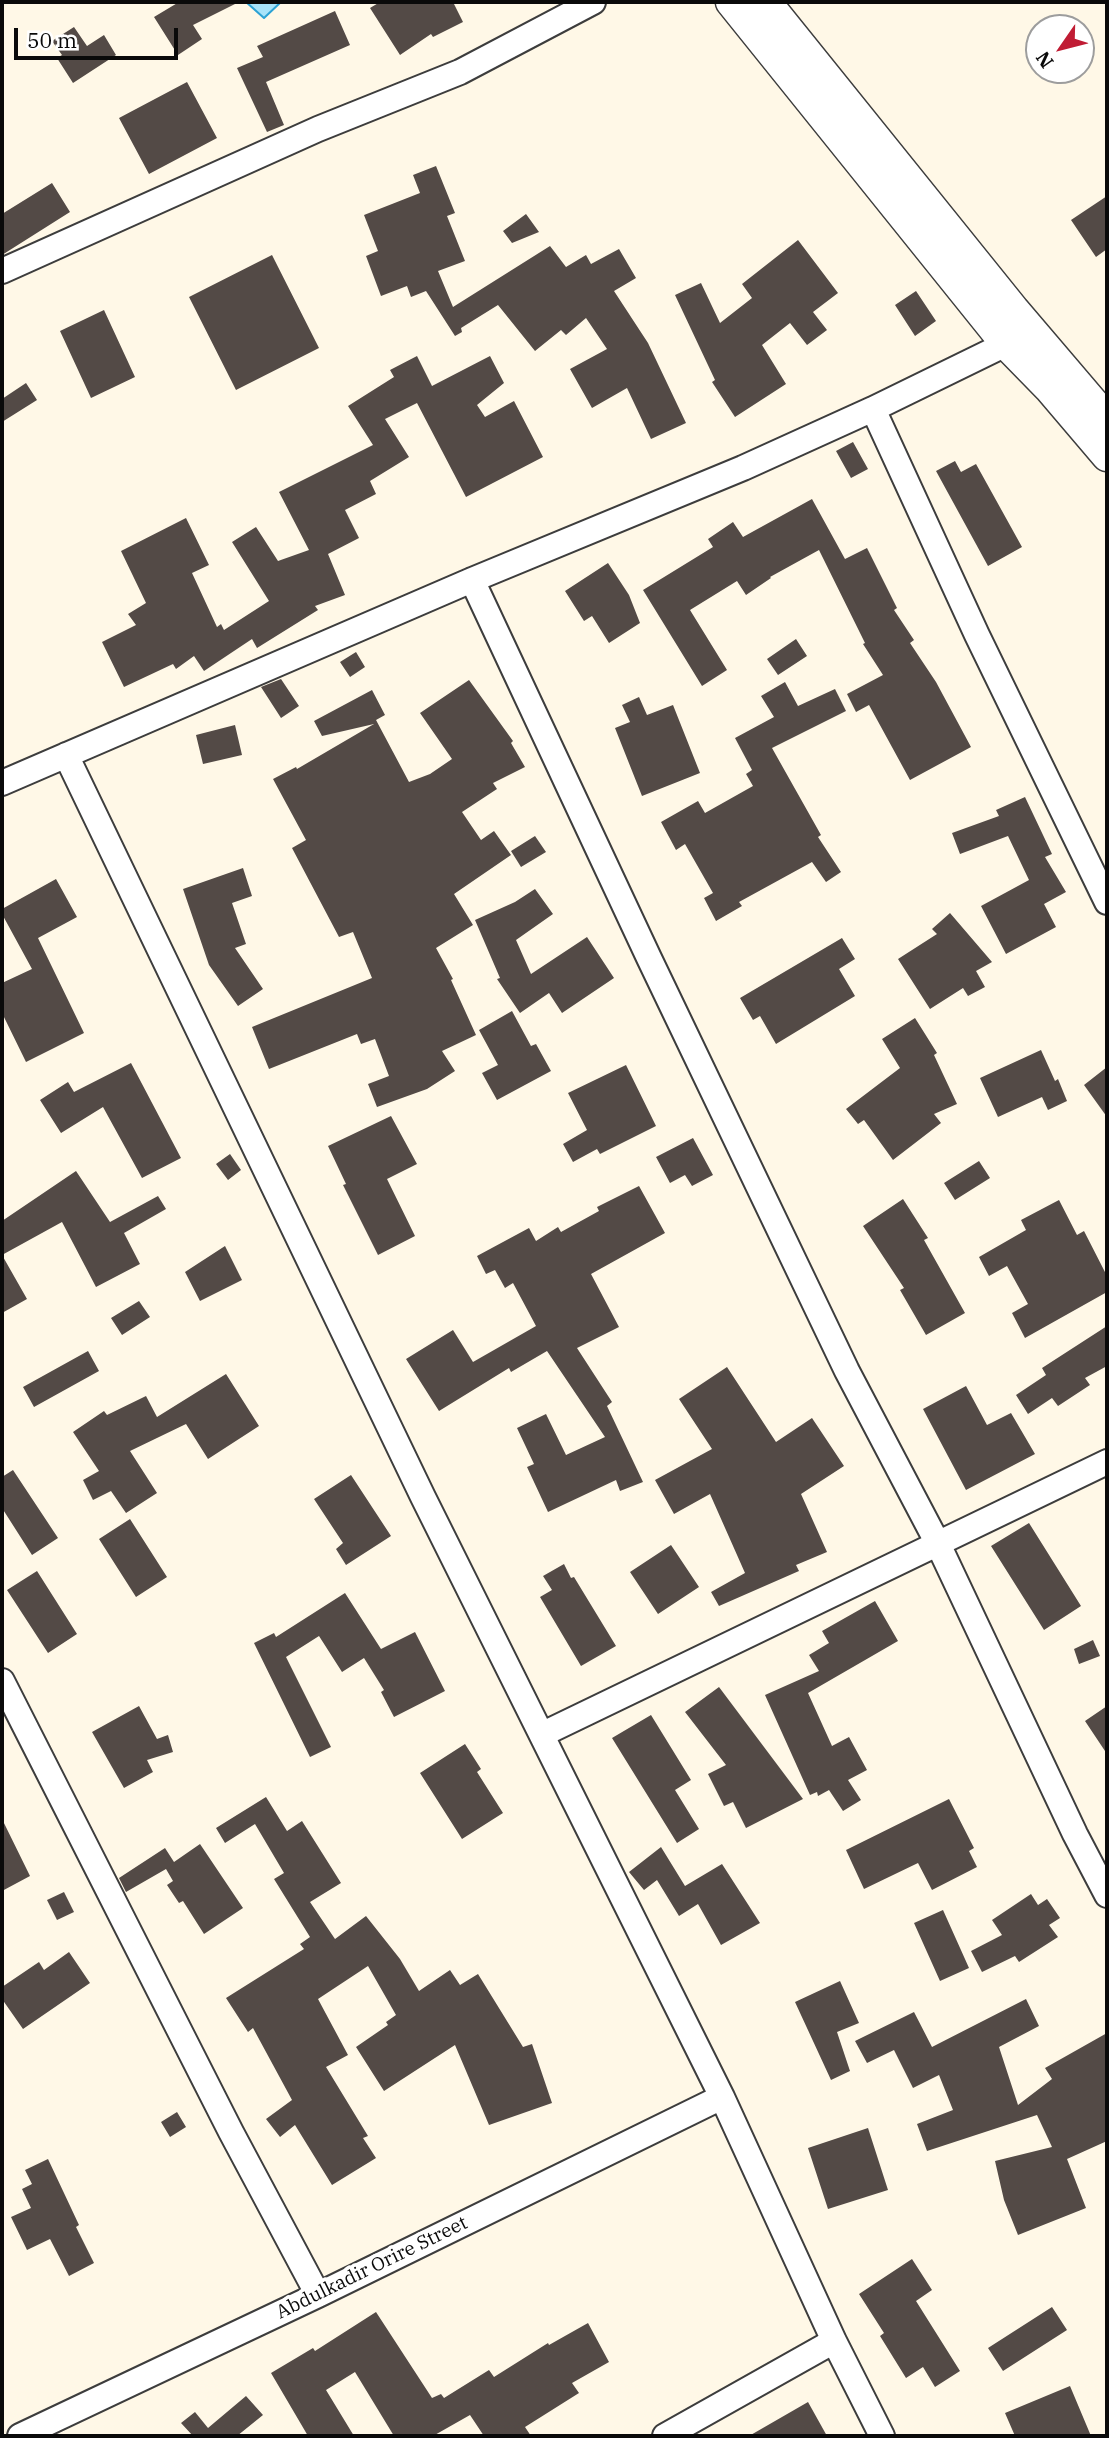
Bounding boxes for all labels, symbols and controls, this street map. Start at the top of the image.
scale bar [18,14,182,58]
north arrow [1025,14,1095,84]
text: 50 m [27,26,77,54]
text: N [1030,47,1059,73]
street label: Abdulkadir Orire Street [273,2212,471,2324]

